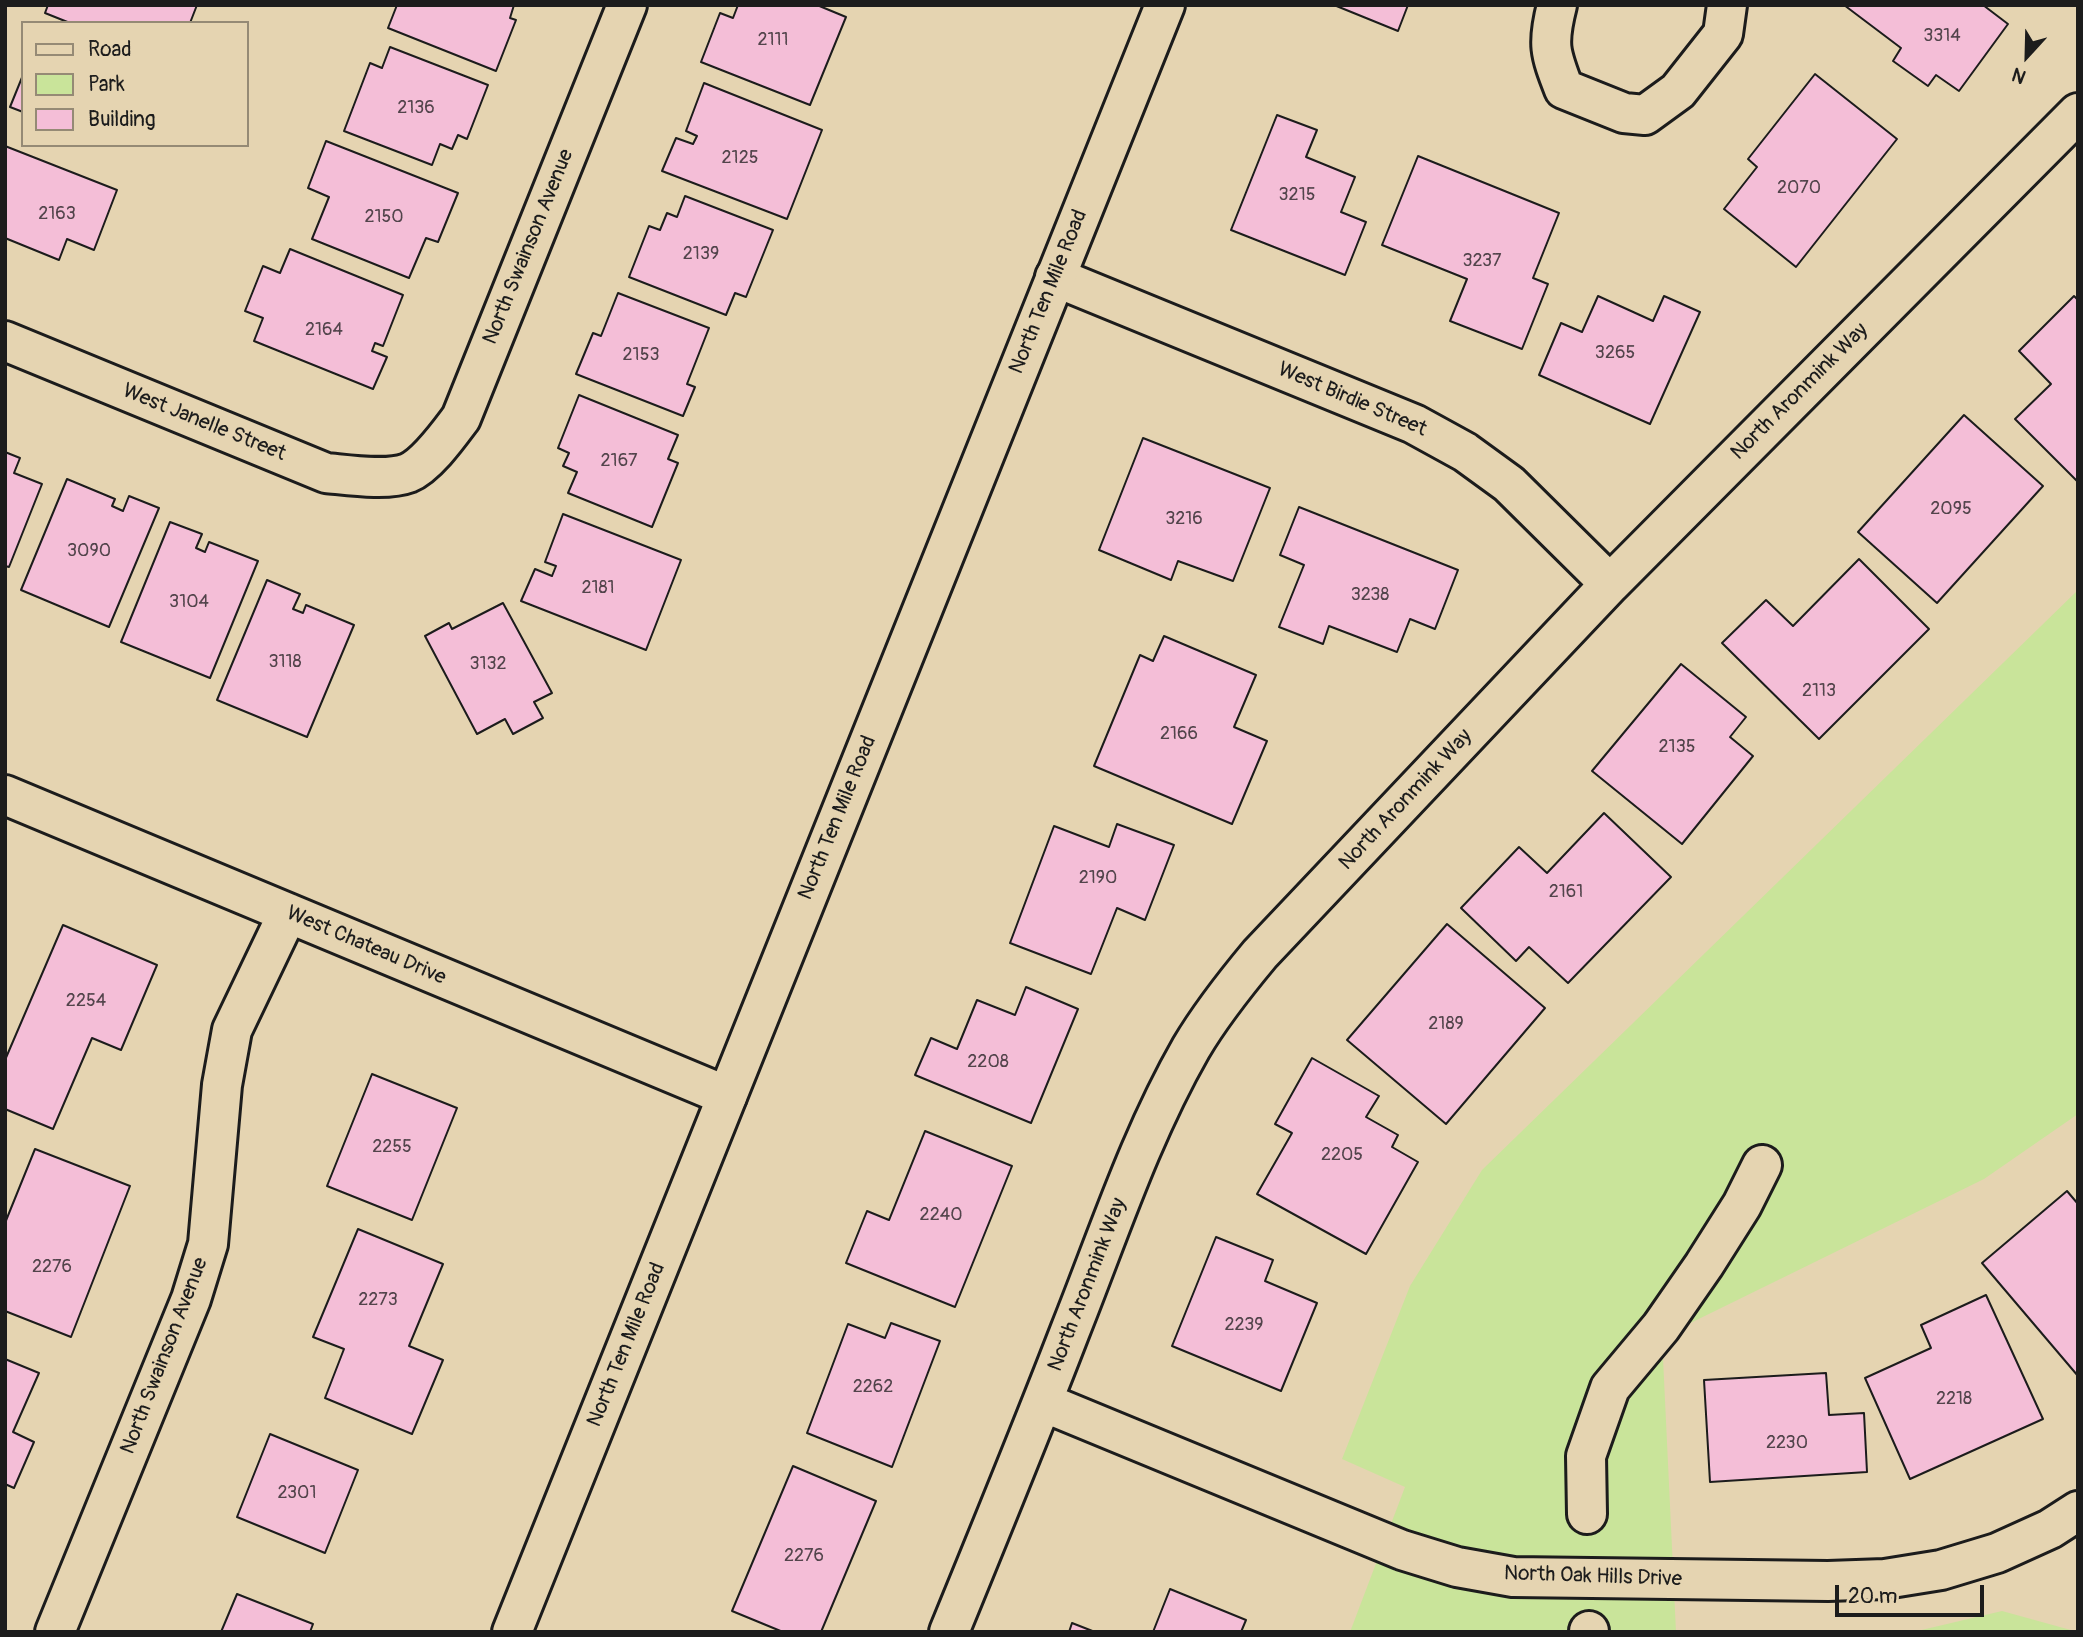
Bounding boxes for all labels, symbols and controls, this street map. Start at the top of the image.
legend [21,21,248,147]
north arrow [1992,21,2062,91]
house number: 3314 [1923,25,1961,47]
house number: 2111 [757,29,789,51]
text: Road [88,36,132,63]
text: N [2009,62,2030,89]
text: Park [88,71,125,98]
house number: 2136 [397,97,435,119]
text: Building [88,106,155,133]
street label: North Swainson Avenue [478,146,580,348]
house number: 2125 [722,147,758,169]
house number: 2070 [1777,177,1821,199]
house number: 3215 [1279,184,1315,206]
house number: 2163 [38,203,76,225]
house number: 2150 [364,206,404,228]
street label: North Ten Mile Road [1005,206,1093,378]
house number: 2139 [683,243,719,265]
house number: 3237 [1462,250,1502,272]
street label: North Aronmink Way [1726,318,1874,466]
house number: 2164 [305,319,343,341]
house number: 3265 [1595,342,1635,364]
house number: 2153 [623,344,659,366]
street label: West Birdie Street [1274,357,1430,443]
street label: West Janelle Street [119,379,289,467]
house number: 2167 [601,450,637,472]
house number: 2095 [1930,498,1972,520]
house number: 3216 [1165,508,1203,530]
house number: 3090 [67,540,111,562]
house number: 2181 [581,577,615,599]
house number: 3238 [1351,584,1389,606]
house number: 3104 [169,591,209,613]
house number: 3118 [268,651,302,673]
house number: 3132 [469,653,507,675]
house number: 2113 [1802,680,1836,702]
house number: 2166 [1160,723,1198,745]
street label: North Aronmink Way [1334,724,1478,876]
street label: North Ten Mile Road [794,732,882,904]
house number: 2135 [1659,736,1695,758]
house number: 2190 [1079,867,1117,889]
house number: 2161 [1549,881,1583,903]
street label: West Chateau Drive [282,901,450,991]
house number: 2254 [66,990,106,1012]
house number: 2189 [1428,1013,1464,1035]
house number: 2208 [967,1051,1009,1073]
house number: 2255 [372,1136,412,1158]
house number: 2205 [1321,1144,1363,1166]
street label: North Aronmink Way [1043,1195,1133,1375]
house number: 2240 [920,1204,962,1226]
street label: North Swainson Avenue [116,1254,214,1458]
house number: 2276 [32,1256,72,1278]
street label: North Ten Mile Road [583,1259,671,1431]
house number: 2273 [358,1289,398,1311]
house number: 2239 [1225,1314,1263,1336]
house number: 2262 [853,1376,893,1398]
house number: 2218 [1936,1388,1972,1410]
house number: 2230 [1766,1432,1808,1454]
house number: 2301 [278,1482,316,1504]
house number: 2276 [784,1545,824,1567]
street label: North Oak Hills Drive [1504,1561,1682,1593]
scale bar [1838,1570,1987,1614]
text: 20 m [1848,1583,1897,1610]

